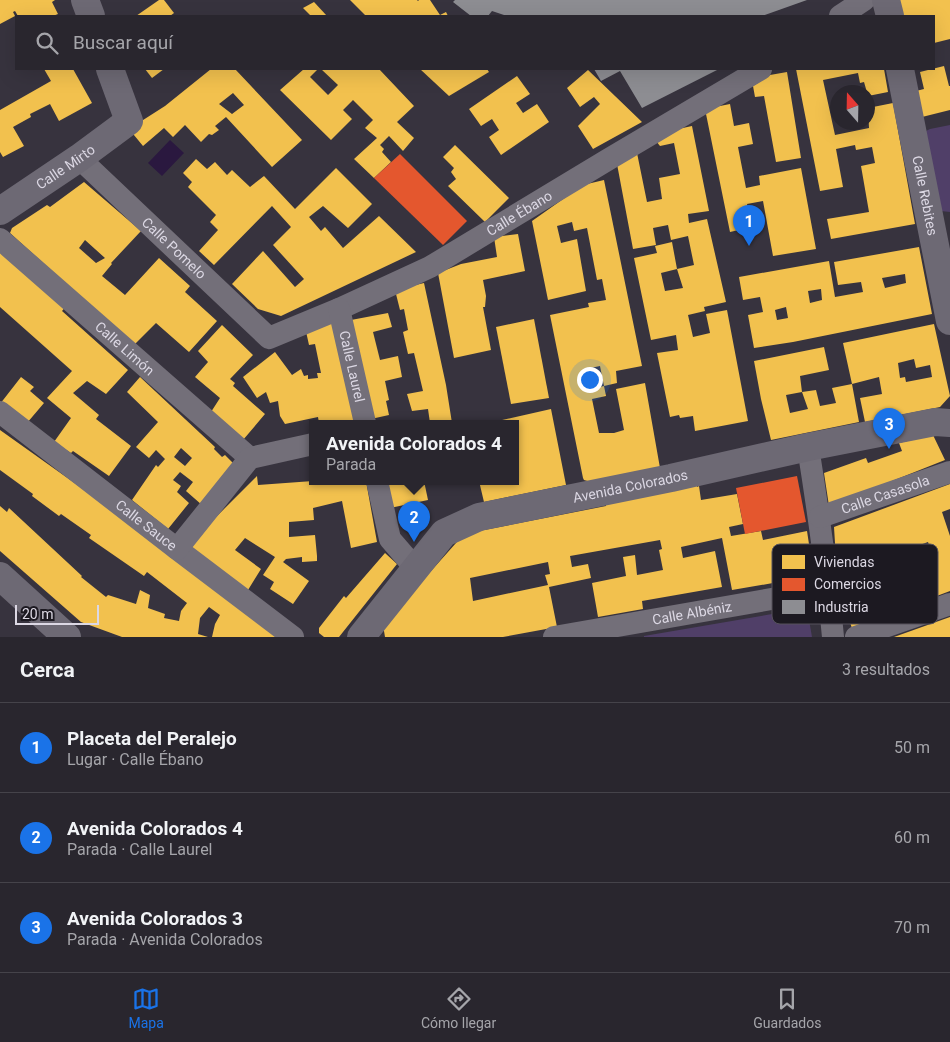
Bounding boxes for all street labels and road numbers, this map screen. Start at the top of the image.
street label: Calle Mirto [33,141,98,192]
street label: Calle Rebites [909,154,941,237]
street label: Calle Ébano [484,187,555,239]
street label: Calle Pomelo [139,214,209,282]
street label: Calle Limón [92,318,158,379]
street label: Calle Laurel [336,329,368,404]
street label: Avenida Colorados [572,466,689,506]
street label: Calle Casasola [839,472,931,517]
street label: Calle Sauce [113,497,180,554]
street label: Calle Albéniz [651,598,733,628]

